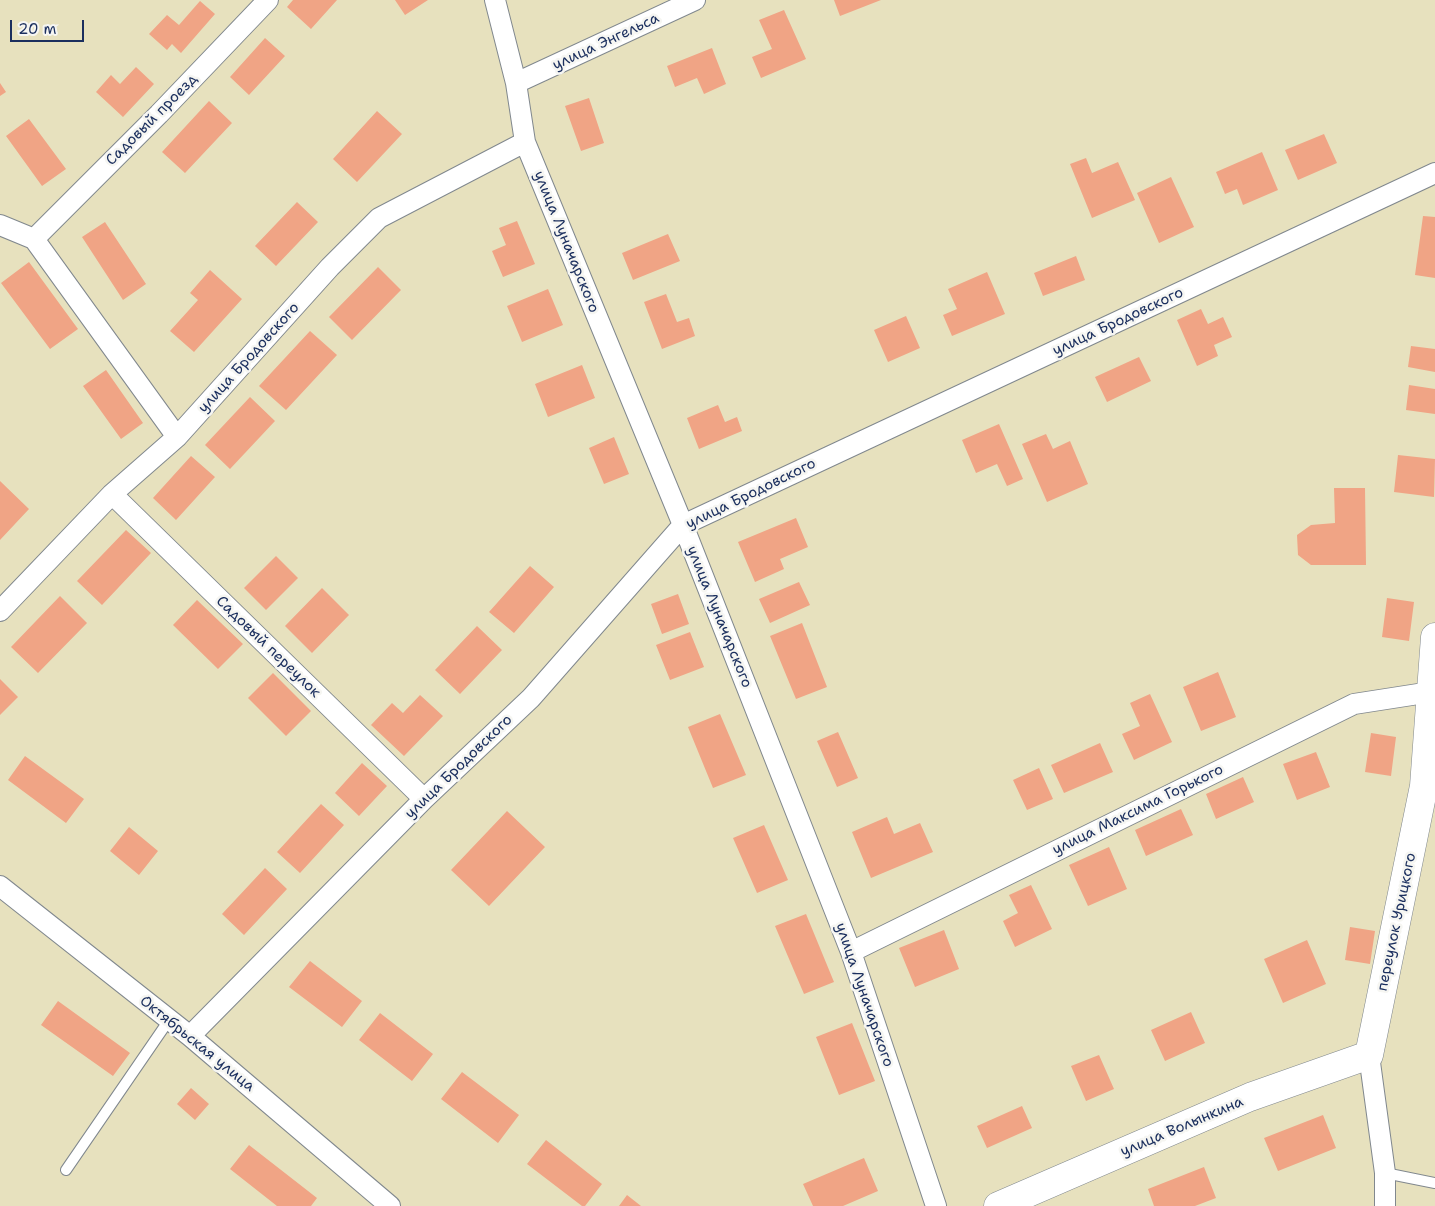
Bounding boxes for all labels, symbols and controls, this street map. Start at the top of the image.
street label: улица Энгельса [550,9,662,75]
scale bar [12,10,86,42]
text: 20 m [18,19,57,39]
street label: Садовый проезд [102,70,202,170]
street label: улица Луначарского [529,169,603,315]
street label: улица Бродовского [1050,284,1186,360]
street label: улица Бродовского [195,299,303,417]
street label: улица Бродовского [683,455,819,533]
street label: улица Луначарского [682,544,756,690]
street label: Садовый переулок [212,592,324,702]
street label: улица Бродовского [402,711,516,823]
street label: улица Максима Горького [1050,761,1226,859]
street label: переулок Урицкого [1374,851,1420,993]
street label: улица Луначарского [831,921,897,1069]
street label: Октябрьская улица [136,992,258,1096]
street label: улица Волынкина [1118,1093,1246,1161]

